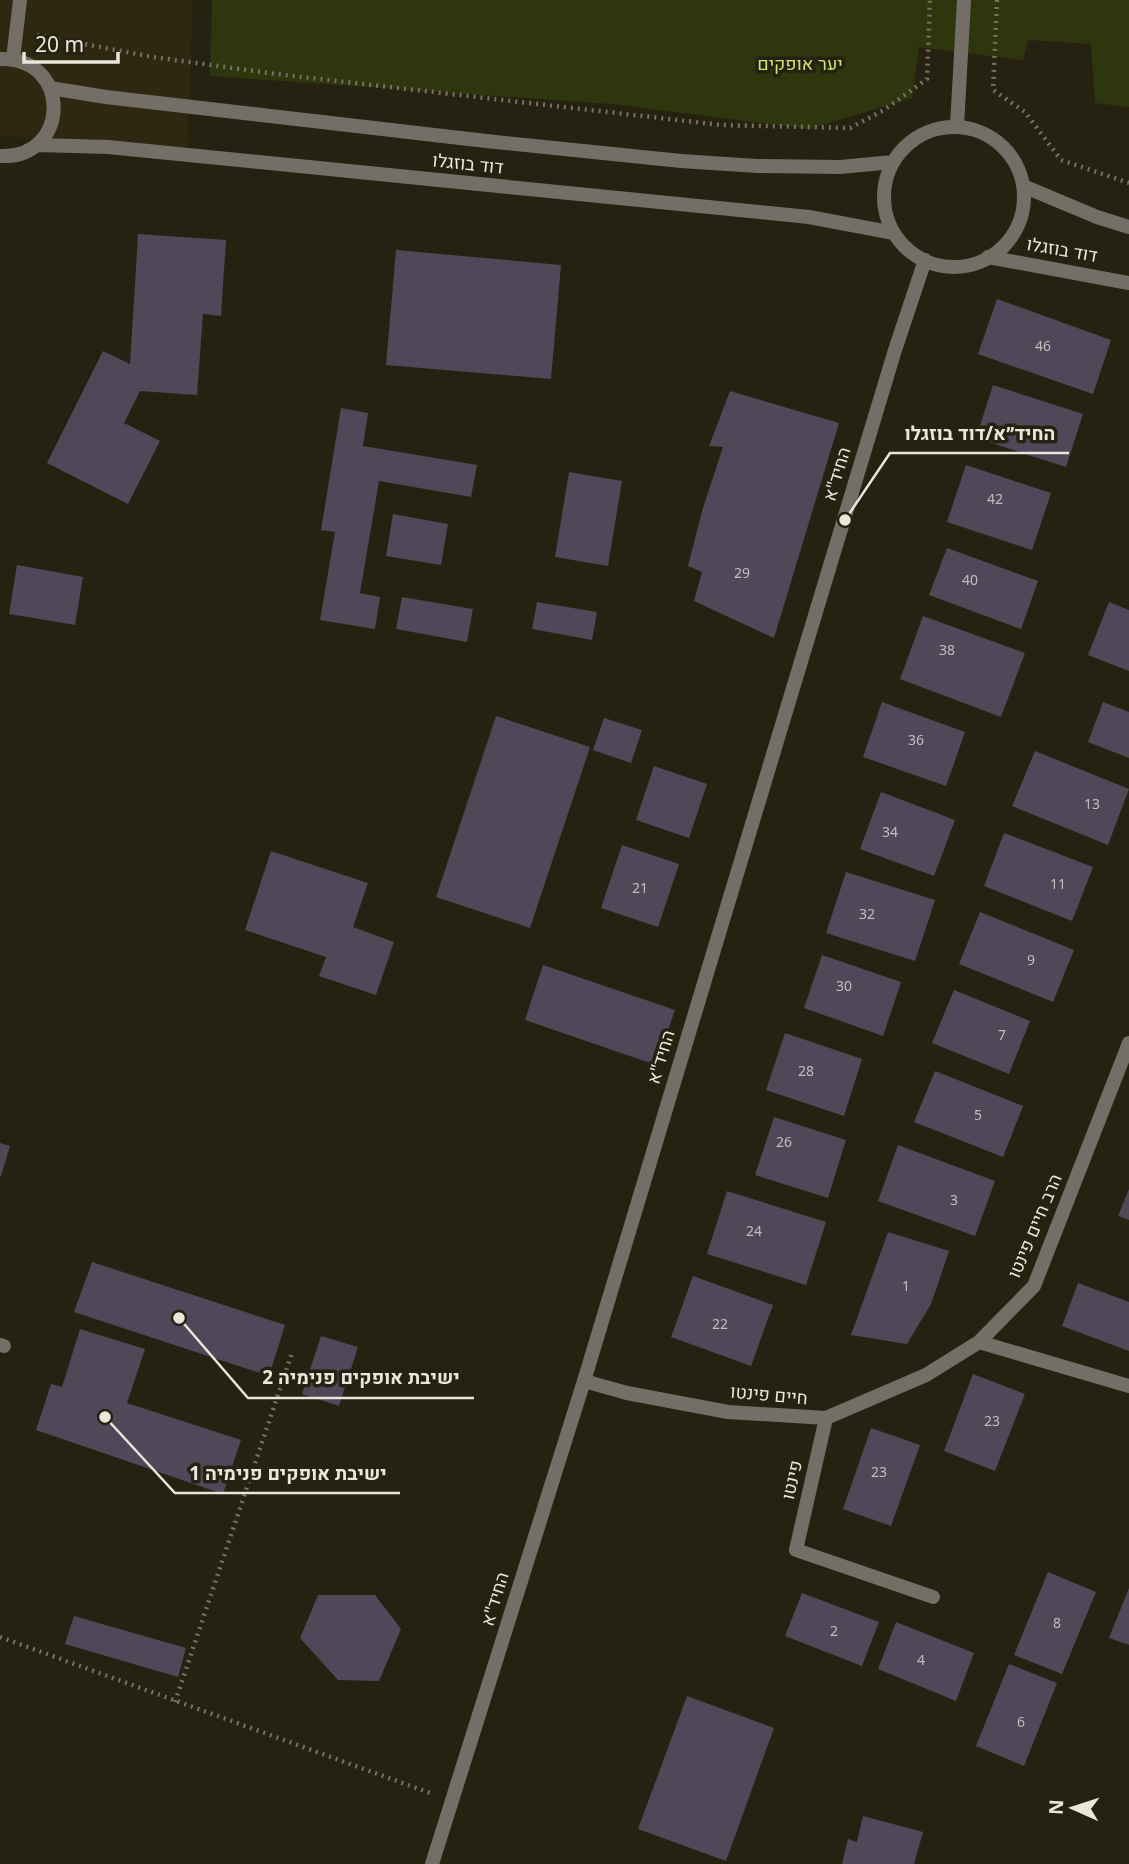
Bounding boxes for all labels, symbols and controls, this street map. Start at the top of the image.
scale bar [24,21,119,65]
text: 20 m [35,30,84,58]
park label: יער אופקים [757,51,843,75]
street label: דוד בוזגלו [431,147,505,179]
street label: דוד בוזגלו [1025,231,1099,267]
house number: 46 [1035,336,1051,355]
callout: החיד״א/דוד בוזגלו [890,413,1069,453]
text: החיד״א/דוד בוזגלו [905,420,1055,446]
street label: החיד"א [816,444,856,504]
house number: 42 [987,489,1003,508]
house number: 29 [734,563,750,582]
house number: 40 [962,570,978,589]
house number: 38 [939,640,955,659]
house number: 36 [908,730,924,749]
house number: 13 [1084,794,1100,813]
house number: 34 [882,822,898,841]
house number: 11 [1050,874,1066,893]
house number: 21 [632,878,648,897]
house number: 32 [859,904,875,923]
house number: 9 [1027,950,1035,969]
house number: 30 [836,976,852,995]
house number: 7 [998,1025,1006,1044]
street label: החיד"א [640,1027,680,1087]
house number: 28 [798,1061,814,1080]
house number: 5 [974,1105,982,1124]
house number: 26 [776,1132,792,1151]
street label: הרב חיים פינטו [1001,1170,1067,1281]
house number: 3 [950,1190,958,1209]
house number: 24 [746,1221,762,1240]
house number: 1 [902,1276,910,1295]
house number: 22 [712,1314,728,1333]
callout: ישיבת אופקים פנימיה 2 [248,1358,474,1398]
text: ישיבת אופקים פנימיה 2 [262,1364,460,1390]
street label: חיים פינטו [729,1379,809,1409]
house number: 23 [984,1411,1000,1430]
callout: ישיבת אופקים פנימיה 1 [175,1453,400,1493]
street label: פינטו [775,1458,807,1502]
text: ישיבת אופקים פנימיה 1 [189,1460,387,1486]
house number: 23 [871,1462,887,1481]
street label: החיד"א [474,1569,514,1629]
house number: 8 [1053,1613,1061,1632]
house number: 2 [830,1621,838,1640]
house number: 4 [917,1650,925,1669]
house number: 6 [1017,1712,1025,1731]
north arrow [1038,1773,1108,1843]
text: N [1043,1799,1069,1816]

